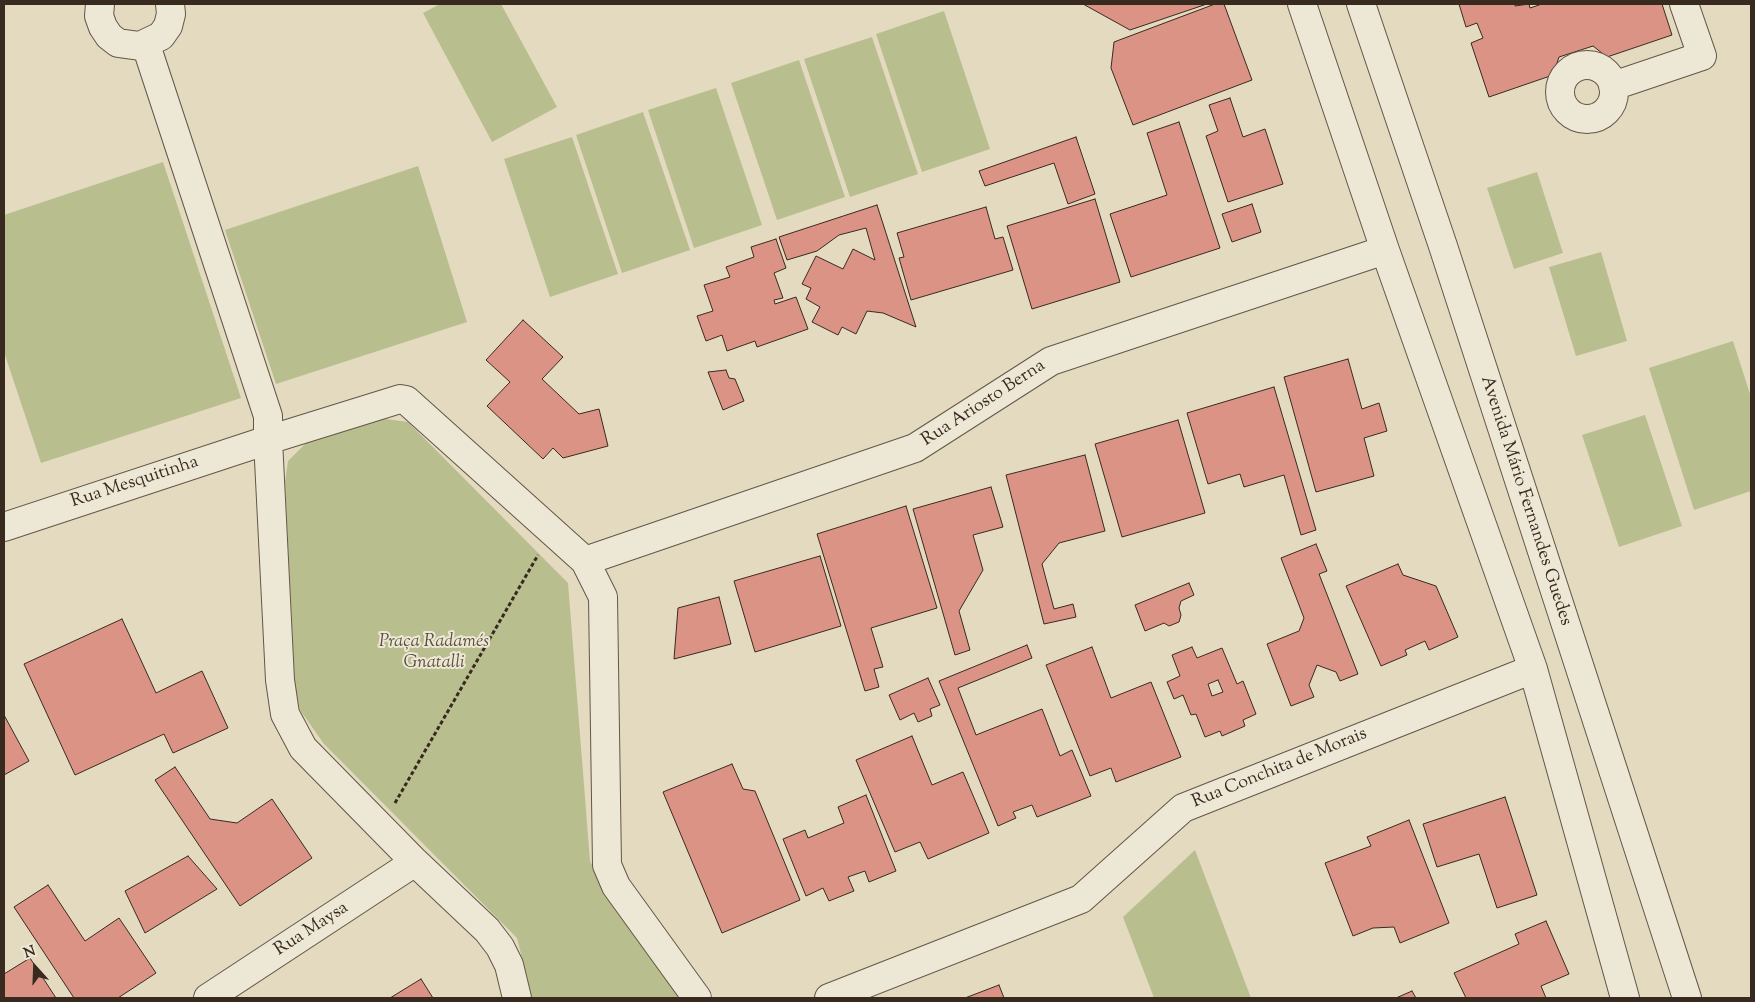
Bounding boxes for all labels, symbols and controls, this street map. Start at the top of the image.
street label: Rua Ariosto Berna [918,356,1050,452]
street label: Avenida Mário Fernandes Guedes [1474,373,1576,629]
street label: Rua Mesquitinha [69,452,201,514]
park label: Praça Radamés Gnatalli [379,632,489,674]
street label: Rua Conchita de Morais [1189,724,1371,814]
street label: Rua Maysa [271,898,353,962]
north arrow [10,942,60,992]
text: N [21,942,39,964]

